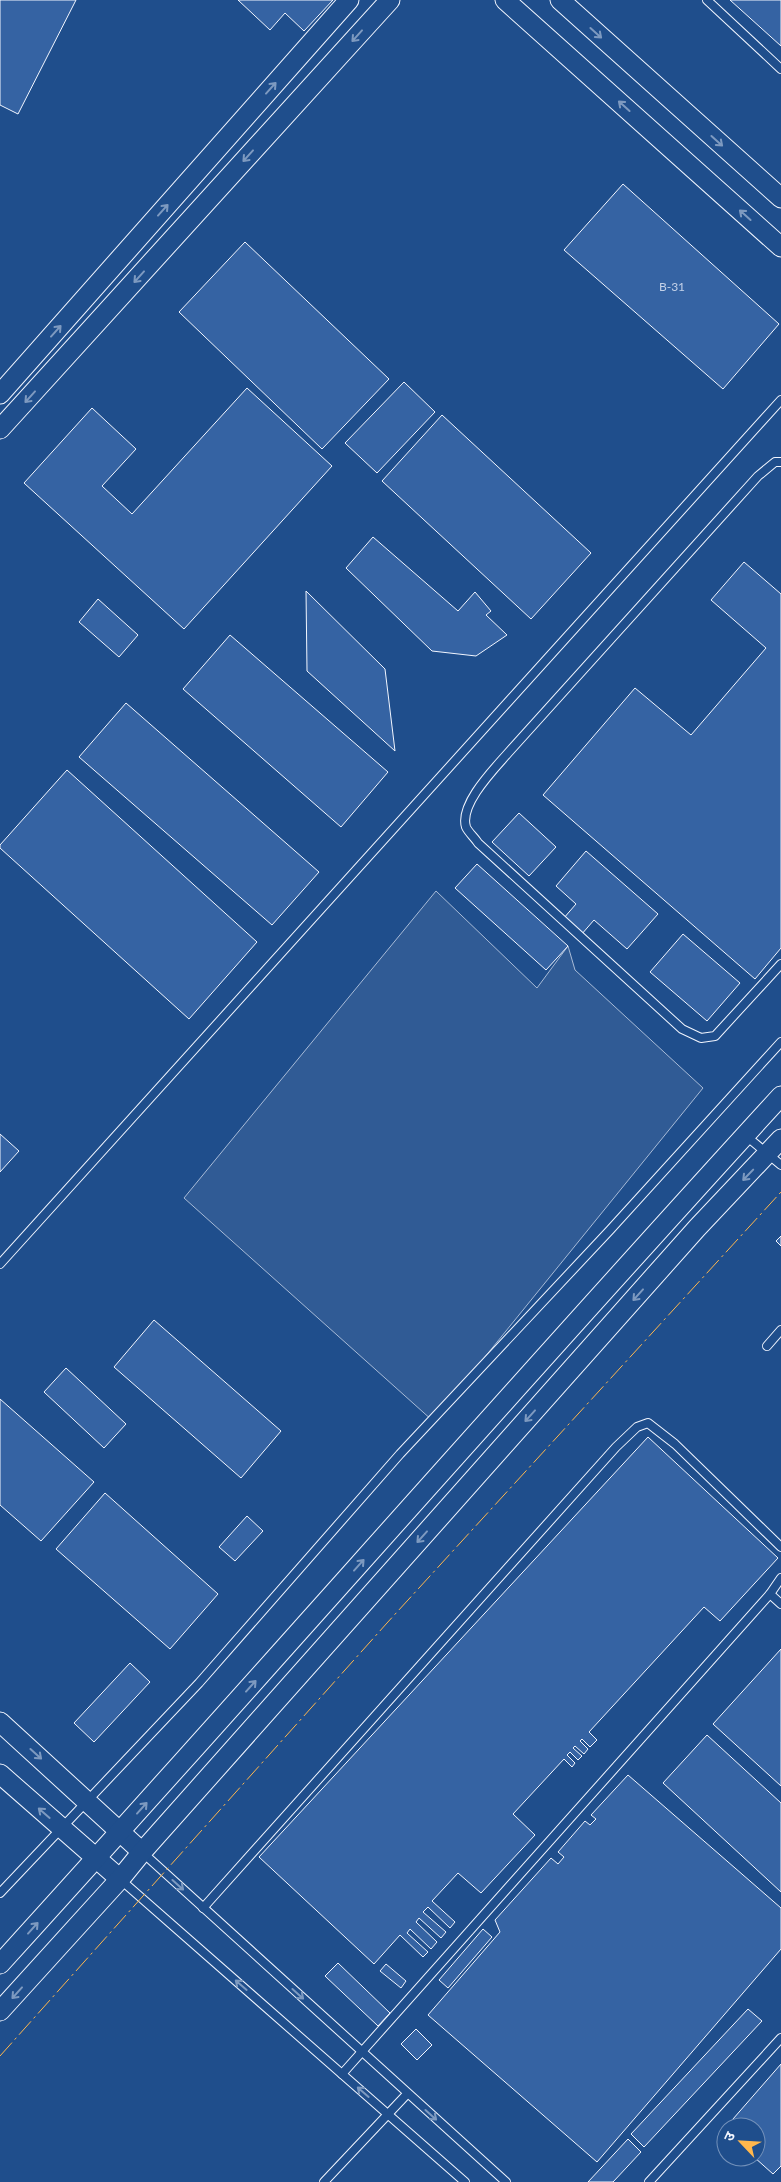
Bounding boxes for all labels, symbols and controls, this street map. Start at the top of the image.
one-way arrow [590,27,603,38]
one-way arrow [351,30,363,43]
one-way arrow [265,82,277,95]
one-way arrow [617,101,630,112]
one-way arrow [711,135,724,147]
one-way arrow [242,150,254,163]
one-way arrow [158,203,169,216]
one-way arrow [738,209,751,221]
one-way arrow [133,270,145,283]
house number: B-31 [659,279,685,294]
one-way arrow [50,325,61,338]
one-way arrow [24,390,35,403]
one-way arrow [742,1169,754,1181]
one-way arrow [632,1288,643,1301]
one-way arrow [524,1409,535,1422]
one-way arrow [416,1531,427,1544]
one-way arrow [353,1559,365,1572]
one-way arrow [245,1680,257,1693]
one-way arrow [30,1748,43,1760]
one-way arrow [137,1801,148,1814]
one-way arrow [37,1807,50,1818]
one-way arrow [171,1879,184,1891]
one-way arrow [27,1921,39,1934]
one-way arrow [234,1979,247,1991]
one-way arrow [11,1986,23,1999]
one-way arrow [291,1988,304,2000]
one-way arrow [356,2086,369,2098]
one-way arrow [425,2109,438,2121]
north arrow [716,2117,766,2167]
text: उ [719,2128,739,2144]

